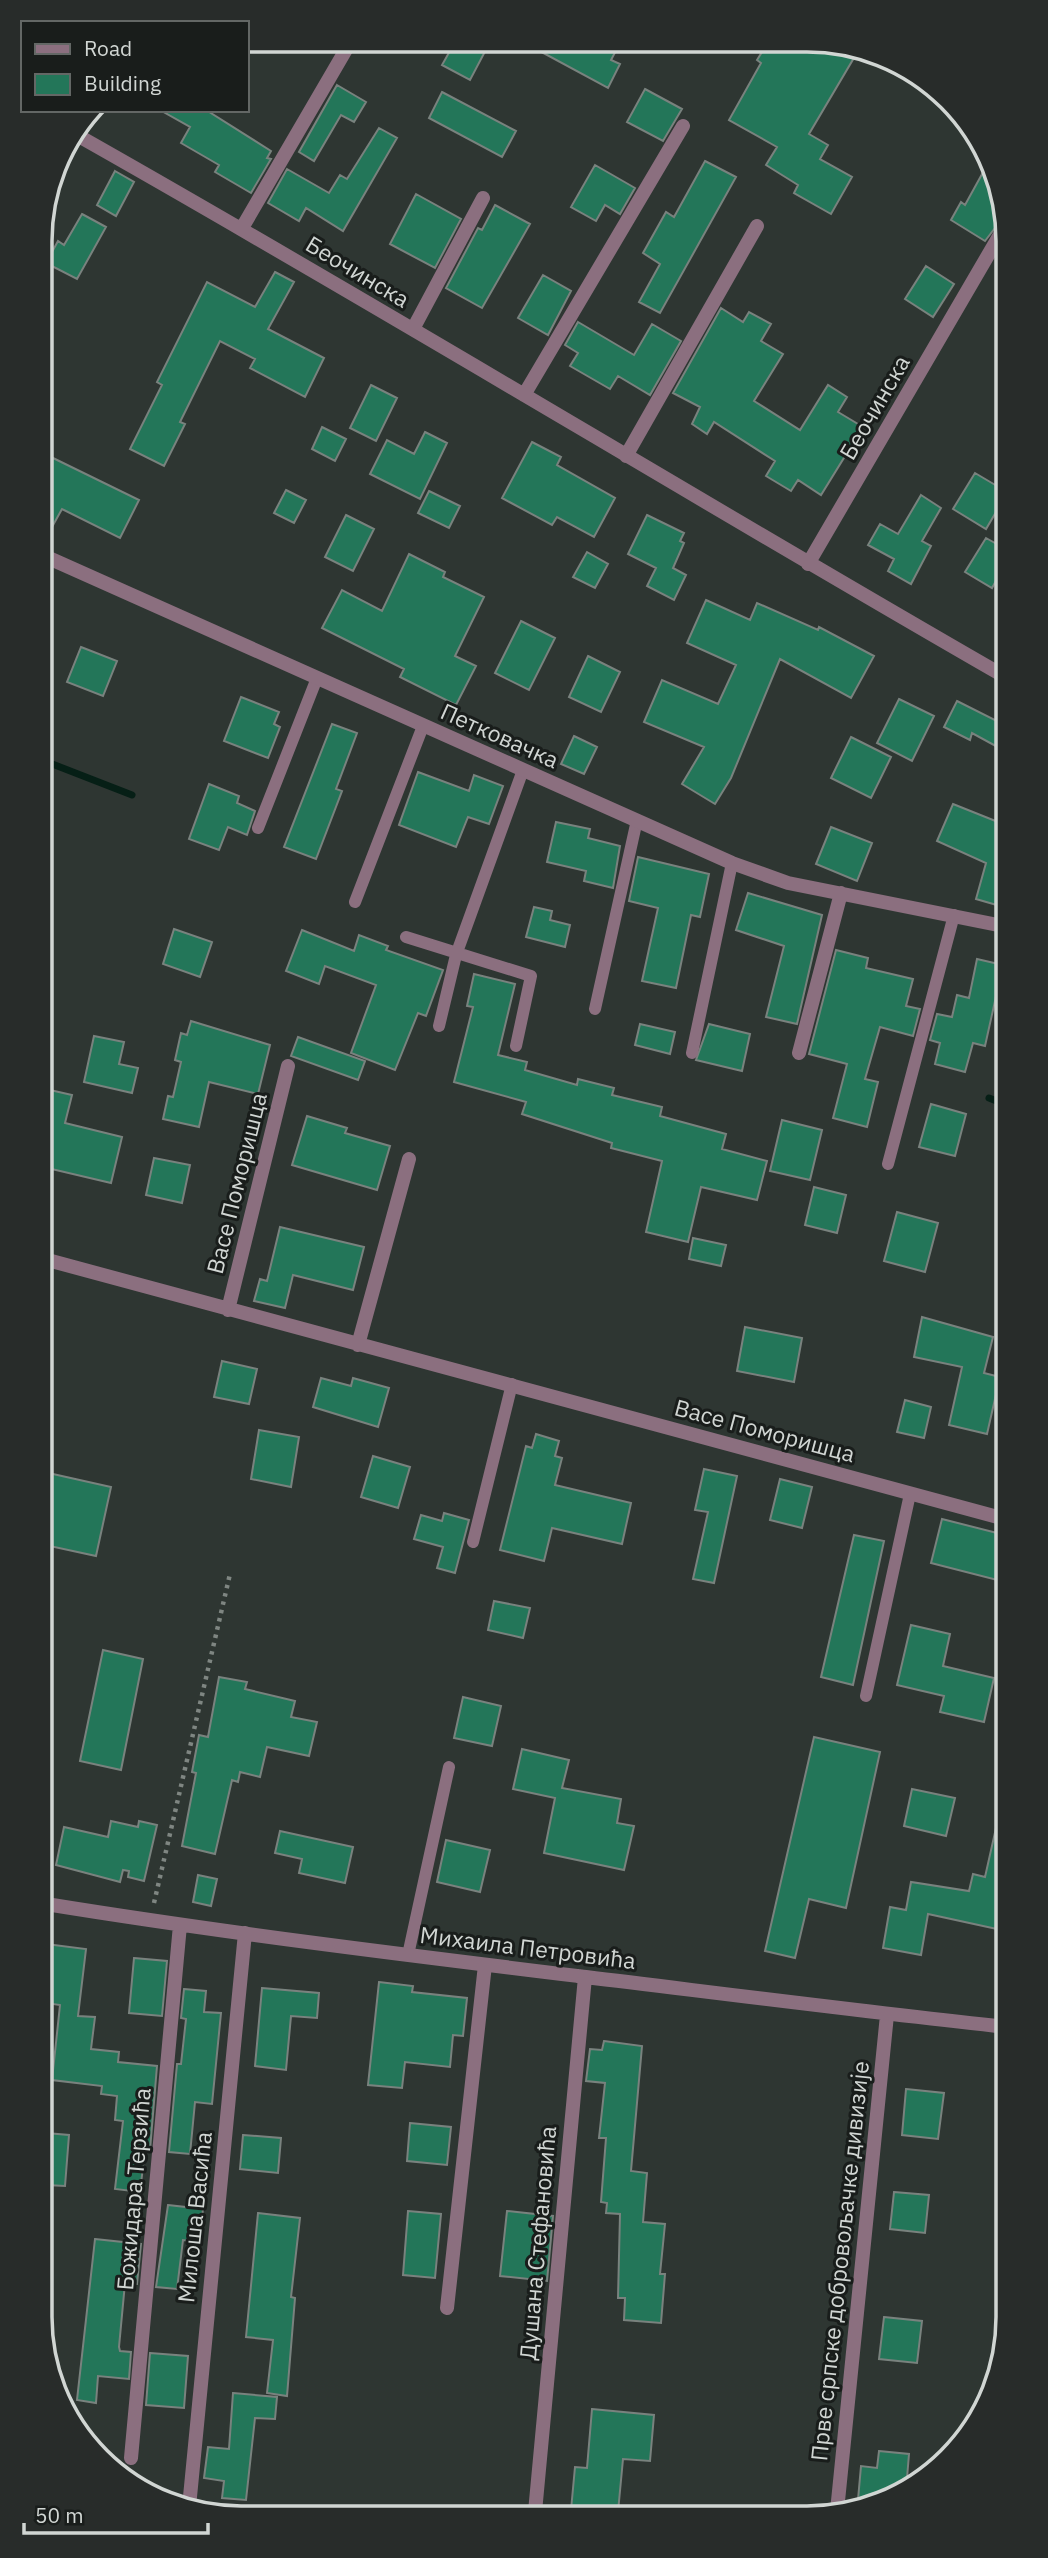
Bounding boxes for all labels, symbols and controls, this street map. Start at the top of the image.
legend [21,21,248,112]
text: Road [84,34,132,62]
text: Building [84,69,161,97]
street label: Беочинска [301,228,415,314]
street label: Беочинска [832,349,916,465]
street label: Петковачка [436,696,564,774]
street label: Васе Поморишца [199,1089,273,1277]
street label: Васе Поморишца [671,1391,859,1469]
street label: Михаила Петровића [418,1919,638,1975]
street label: Прве српске добровољачке дивизије [803,2060,875,2462]
street label: Божидара Терзића [109,2086,157,2292]
street label: Душана Стефановића [512,2125,562,2361]
street label: Милоша Васића [170,2130,218,2304]
scale bar [24,2492,208,2536]
text: 50 m [35,2501,84,2529]

